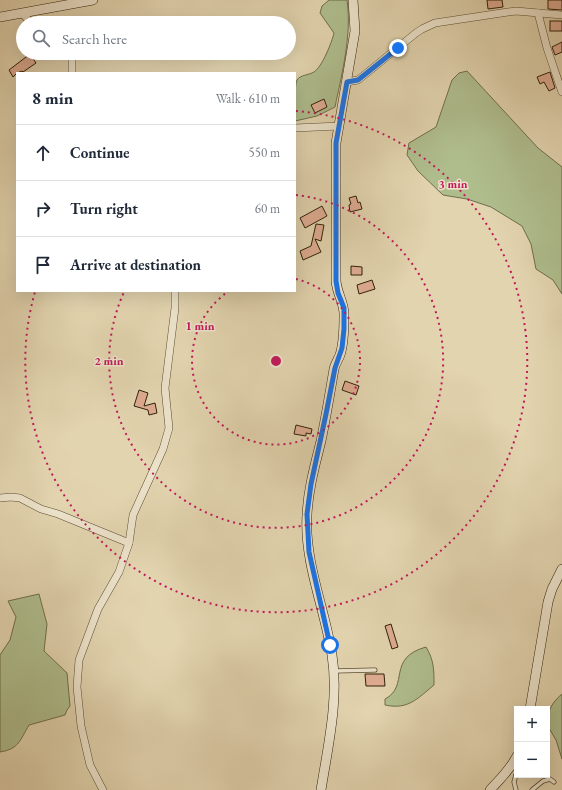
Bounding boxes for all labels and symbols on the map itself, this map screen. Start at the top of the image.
route end [389,39,407,57]
text: 3 min [438,176,468,192]
text: 1 min [185,318,215,334]
text: 2 min [94,353,124,369]
centre of rings [269,354,283,368]
route start [321,636,339,654]

